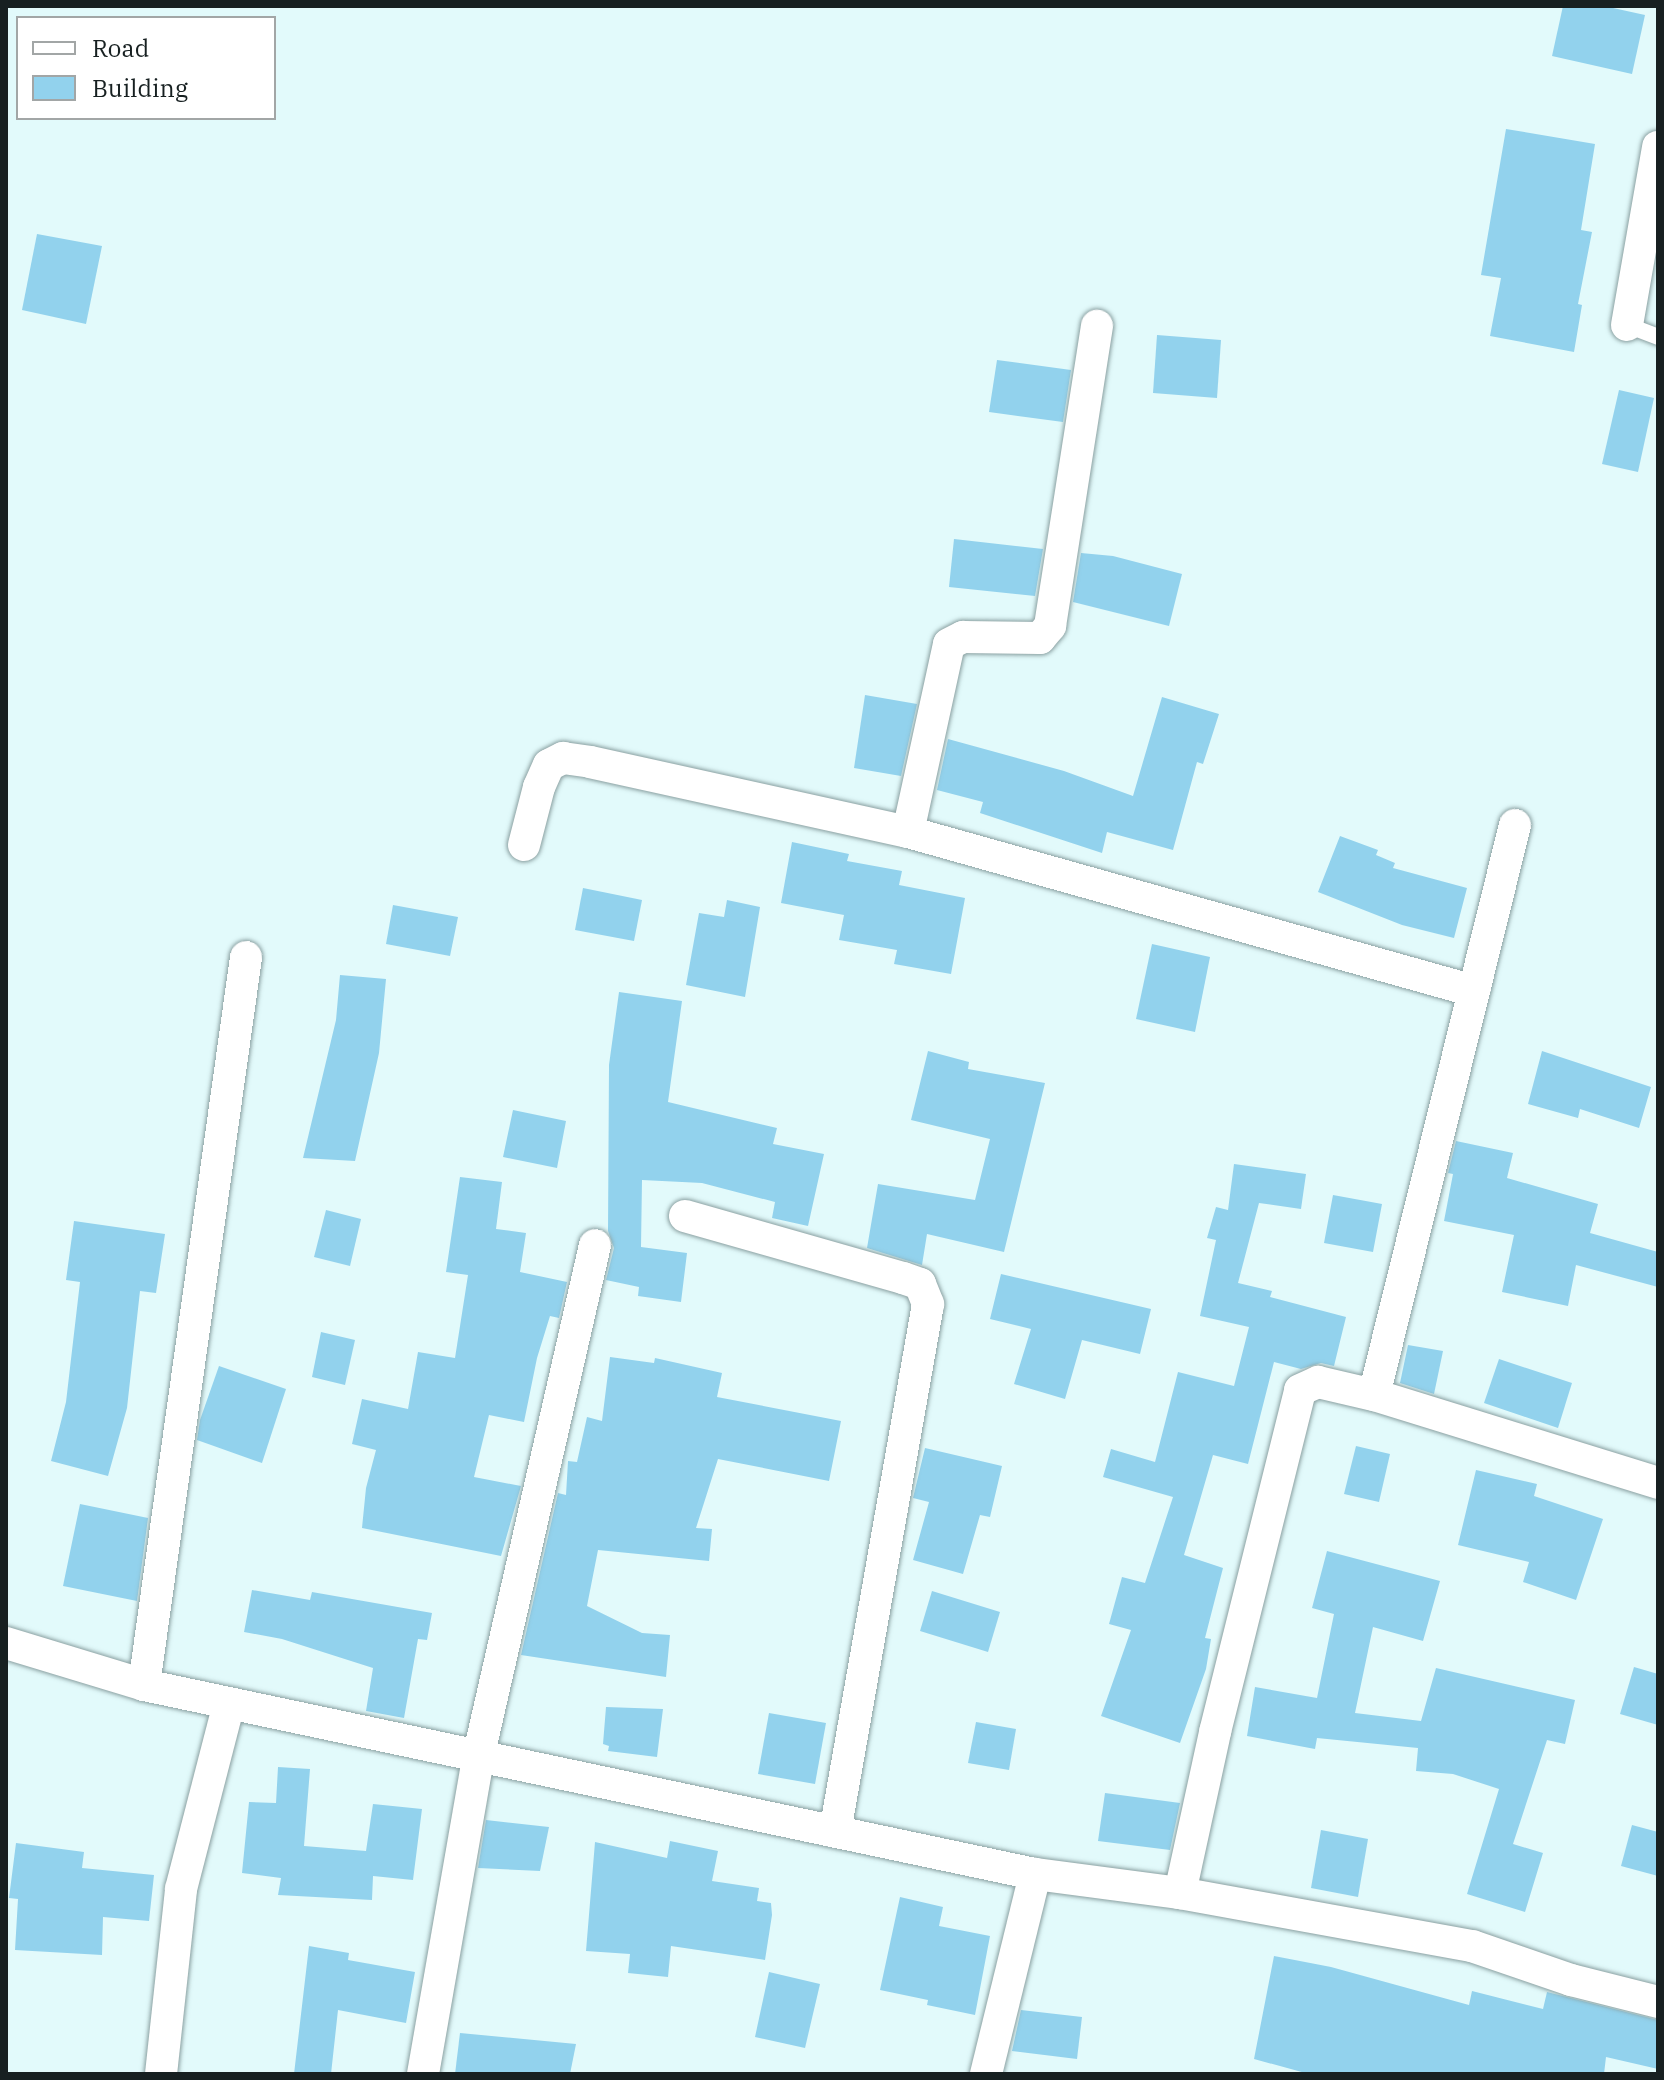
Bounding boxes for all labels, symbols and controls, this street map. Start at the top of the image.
legend [16,16,276,120]
text: Road [92,32,149,64]
text: Building [92,72,188,104]

